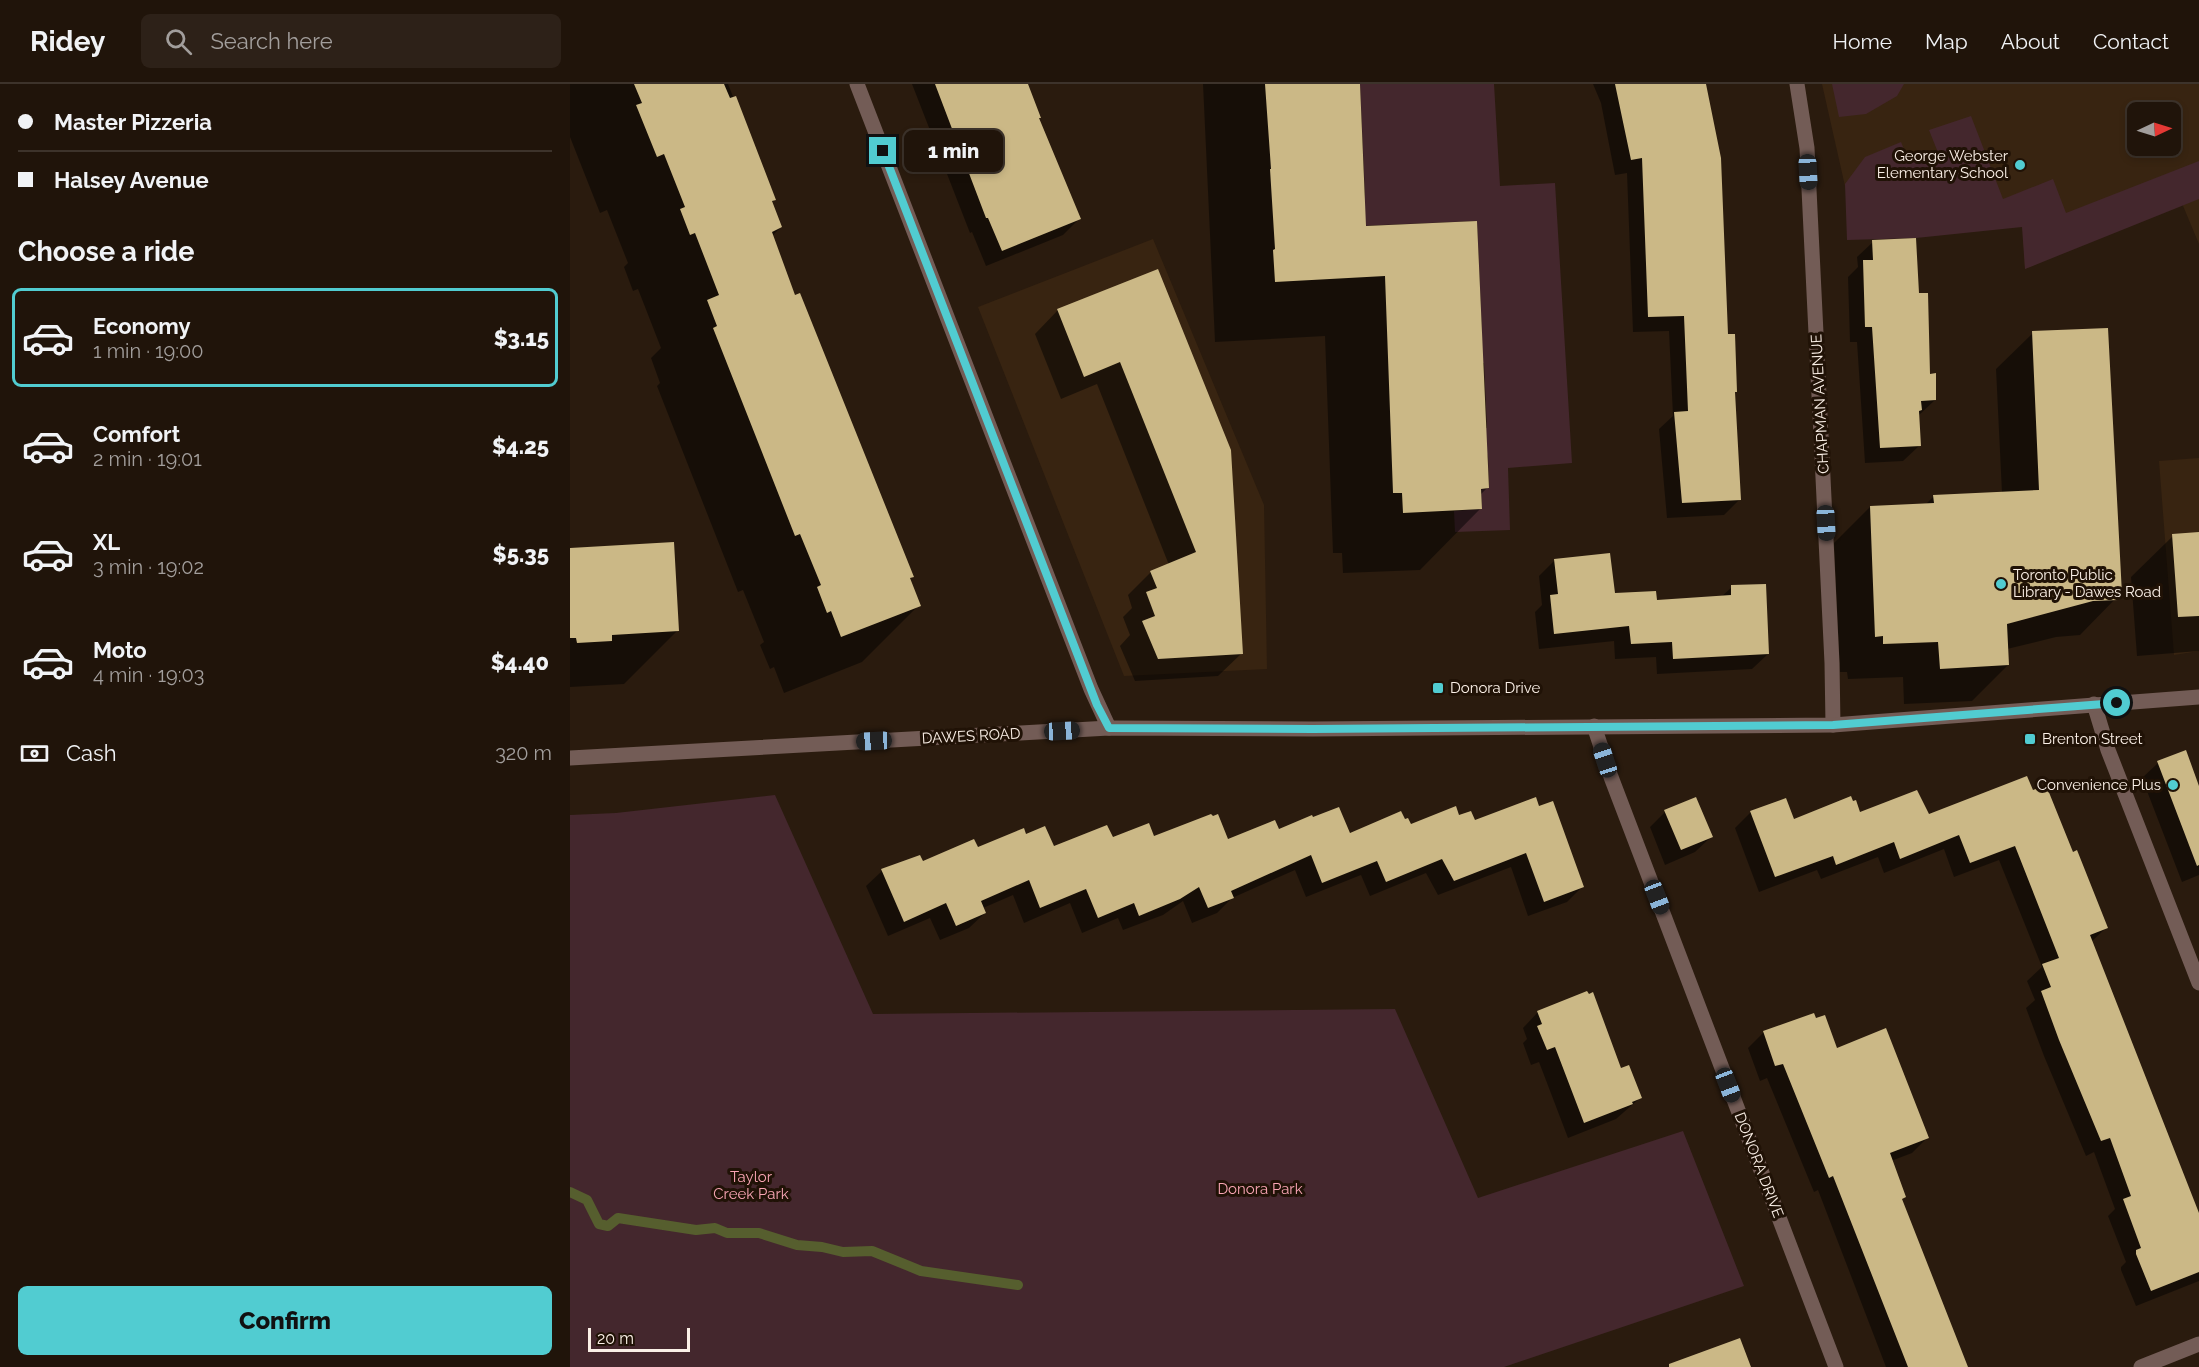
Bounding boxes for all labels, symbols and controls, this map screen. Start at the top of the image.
search box [141,14,561,68]
text: Ridey [30,25,105,58]
icon: search [162,25,195,58]
text: Search here [210,28,333,54]
text: Home [1833,29,1892,54]
text: Map [1925,29,1968,54]
text: About [2001,29,2060,54]
text: Contact [2093,29,2169,54]
north arrow [2127,102,2181,156]
map controls [2127,102,2181,156]
text: Master Pizzeria [54,109,212,135]
callout: 1 min [904,130,1003,172]
route end [869,137,896,164]
text: 1 min [928,139,979,163]
place label: George Webster Elementary School [1877,147,2009,182]
car [1798,154,1818,190]
marker: George Webster Elementary School [2013,158,2027,172]
text: Halsey Avenue [54,167,209,193]
text: Choose a ride [18,236,194,267]
icon: car [21,311,75,365]
text: Economy [93,313,191,339]
text: $3.15 [494,325,549,351]
street label: CHAPMAN AVENUE [1807,334,1833,474]
text: 1 min · 19:00 [93,339,204,363]
icon: car [21,419,75,473]
text: Comfort [93,421,180,447]
text: $4.25 [492,433,549,459]
text: 2 min · 19:01 [93,447,202,471]
car [1816,505,1836,541]
icon: car [21,527,75,581]
text: XL [93,529,120,555]
text: $5.35 [493,541,549,567]
text: 3 min · 19:02 [93,555,204,579]
place label: Toronto Public Library - Dawes Road [2013,566,2161,601]
marker: Toronto Public Library - Dawes Road [1994,577,2008,591]
icon: car [21,635,75,689]
text: Moto [93,637,147,663]
text: $4.40 [491,649,549,675]
text: 4 min · 19:03 [93,663,204,687]
place label: Donora Drive [1450,679,1541,697]
marker: Donora Drive [1431,681,1445,695]
route start [2103,689,2130,716]
car [1044,721,1080,741]
street label: DAWES ROAD [921,724,1021,748]
place label: Brenton Street [2042,730,2142,748]
car [856,731,892,751]
marker: Brenton Street [2023,732,2037,746]
icon: cash [18,737,51,770]
text: Cash [66,740,117,766]
car [1591,740,1619,780]
text: 320 m [495,741,552,765]
place label: Convenience Plus [2037,776,2161,794]
marker: Convenience Plus [2166,778,2180,792]
car [1642,877,1672,917]
car [1713,1065,1743,1105]
street label: DONORA DRIVE [1731,1110,1787,1220]
park label: Taylor Creek Park [713,1168,789,1203]
park label: Donora Park [1217,1180,1303,1198]
button: Confirm [18,1286,552,1355]
scale bar [588,1325,690,1352]
text: 20 m [597,1329,634,1348]

